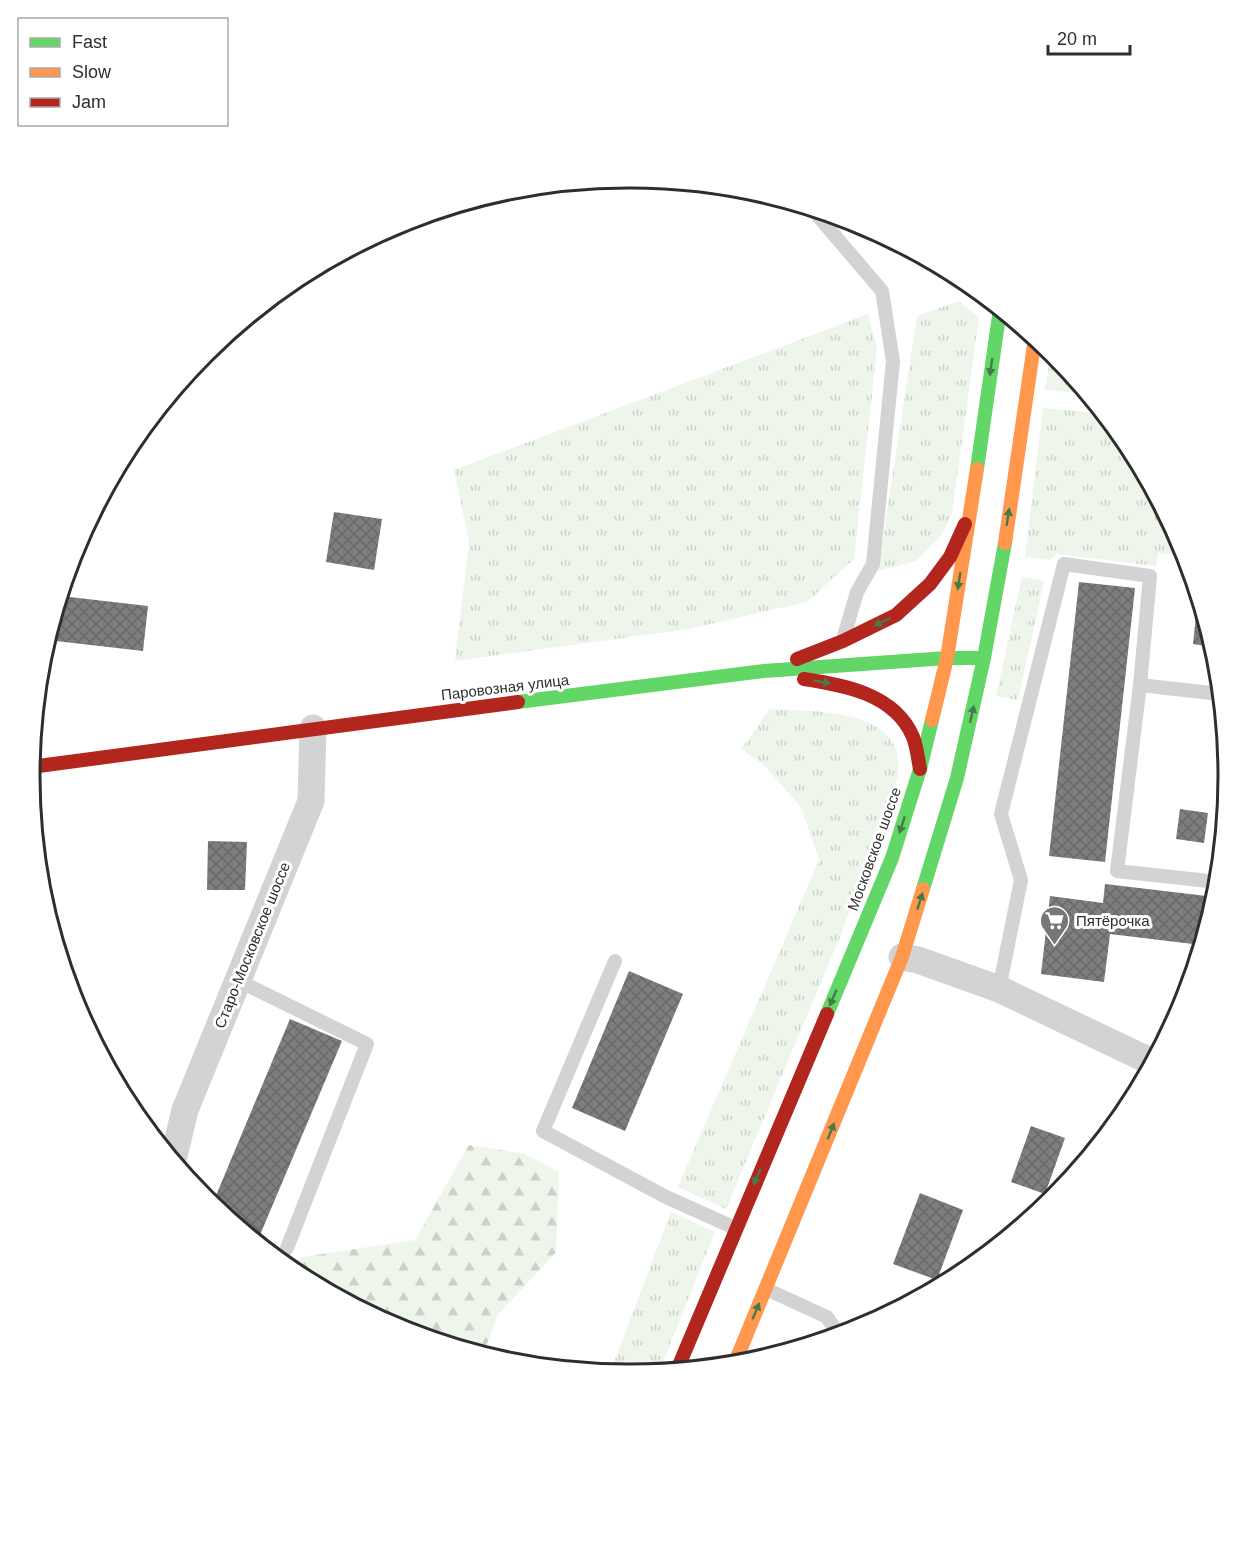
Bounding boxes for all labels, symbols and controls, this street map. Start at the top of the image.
legend [18,18,228,126]
scale bar [1048,18,1130,56]
text: 20 m [1057,29,1097,49]
text: Fast [72,32,107,52]
text: Slow [72,62,112,82]
text: Jam [72,92,106,112]
one-way arrow [987,358,996,377]
one-way arrow [1004,508,1013,527]
one-way arrow [955,571,964,590]
one-way arrow [874,618,891,627]
street label: Паровозная улица [440,671,571,703]
one-way arrow [813,678,832,687]
one-way arrow [968,704,977,723]
street label: Московское шоссе [844,785,904,913]
one-way arrow [897,816,907,834]
street label: Старо-Московское шоссе [211,859,293,1031]
one-way arrow [915,892,925,910]
supermarket icon: Пятёрочка [1039,904,1071,946]
place label: Пятёрочка [1076,912,1150,929]
one-way arrow [828,989,838,1007]
one-way arrow [826,1121,836,1139]
one-way arrow [752,1169,762,1187]
one-way arrow [752,1302,761,1320]

